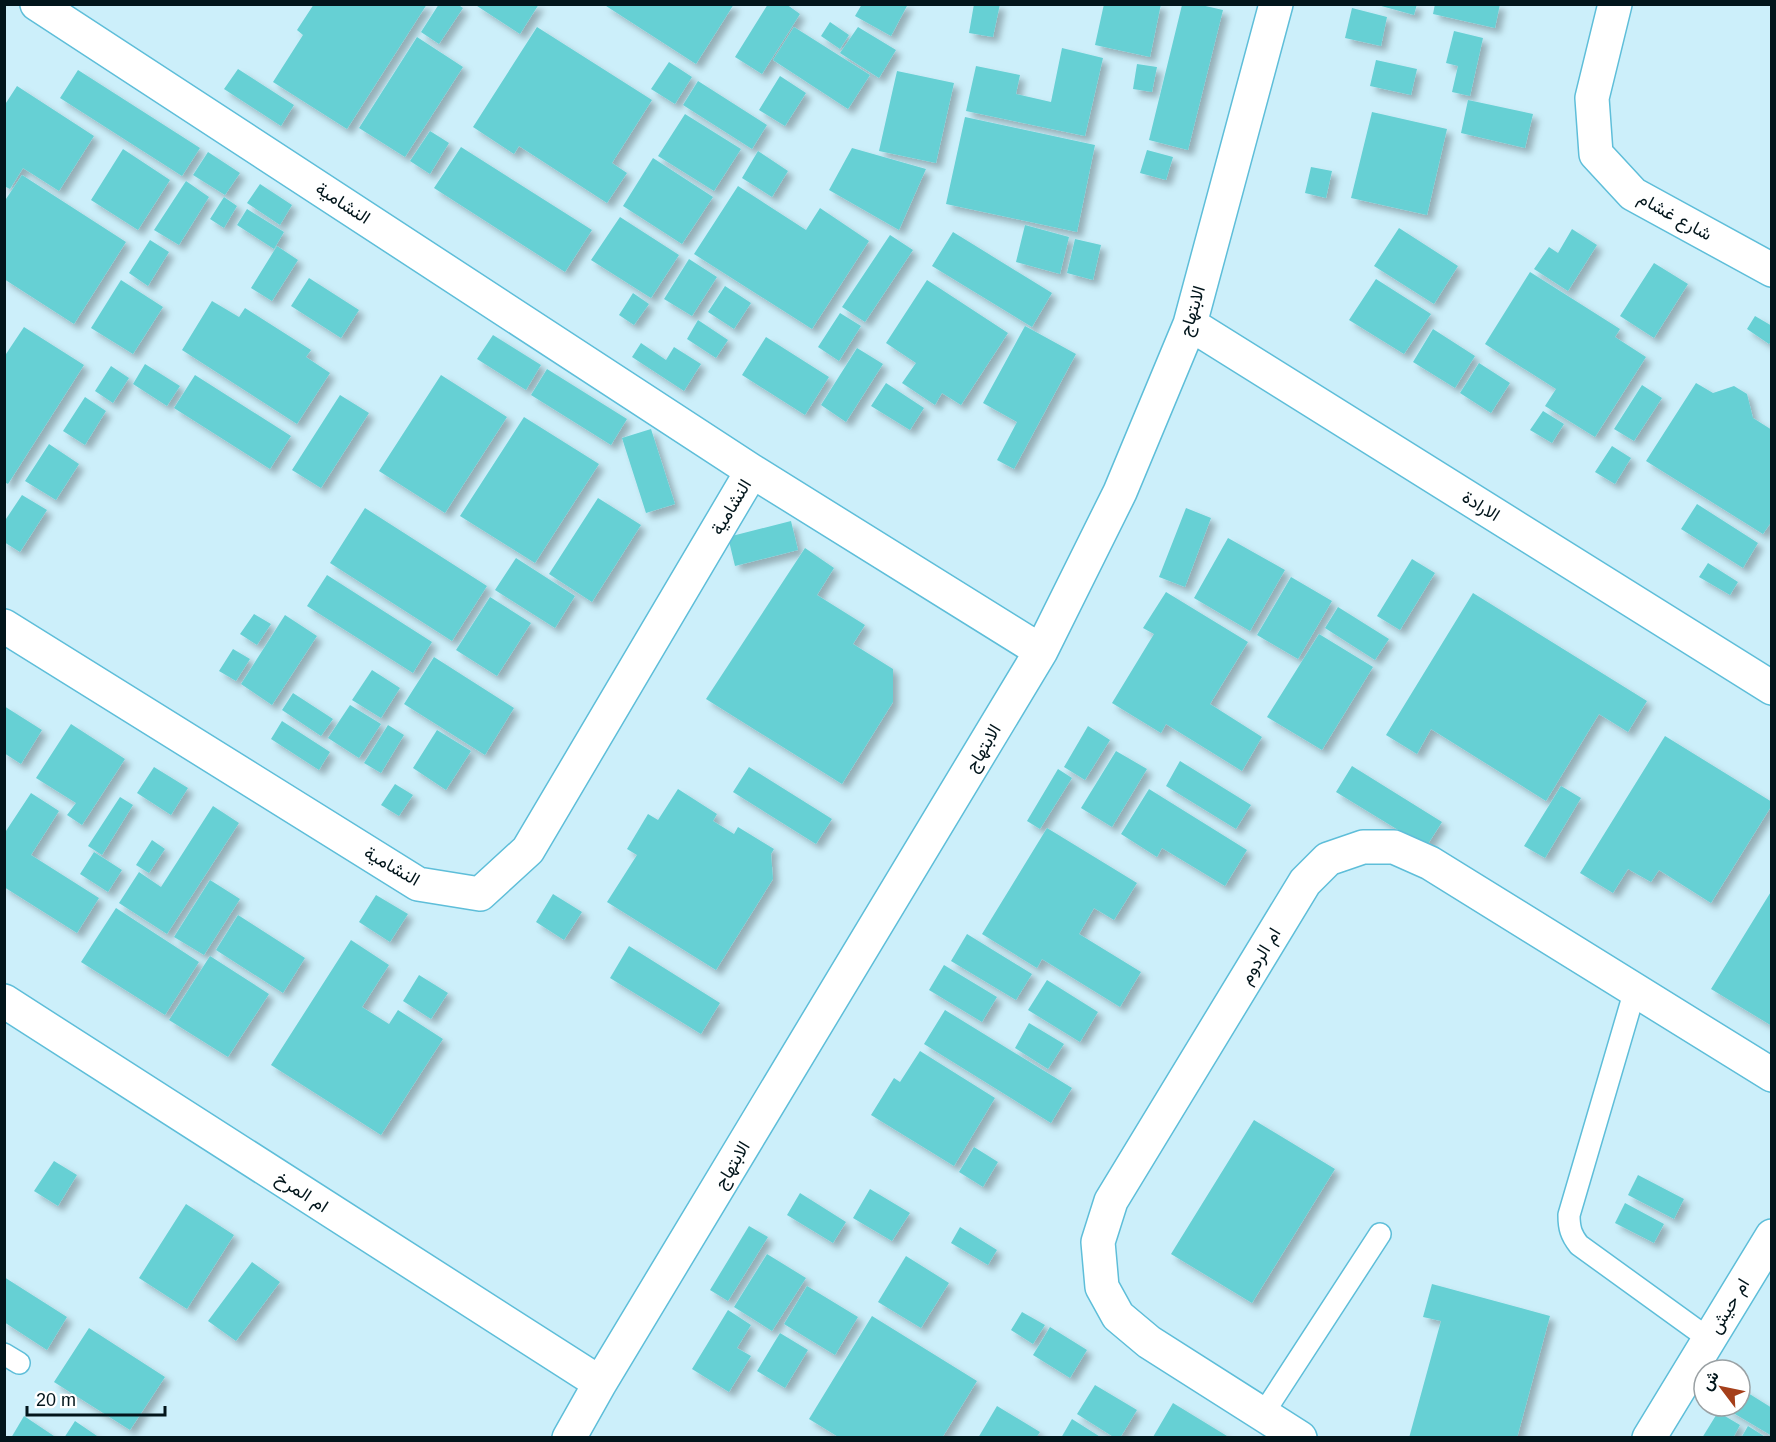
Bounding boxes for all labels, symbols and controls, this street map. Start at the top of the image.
street label: النشامية [312,178,374,228]
street label: شارع غشام [1634,188,1715,246]
street label: الابتهاج [1175,283,1211,339]
street label: النشامية [707,476,755,538]
street label: الارادة [1458,487,1503,526]
street label: الابتهاج [961,721,1007,776]
street label: النشامية [361,842,423,890]
street label: ام الردوم [1235,924,1286,989]
street label: الابتهاج [710,1138,756,1193]
street label: ام المرخ [271,1168,332,1218]
street label: ام حيش [1705,1275,1755,1338]
north arrow [1692,1358,1752,1418]
text: ش [1697,1368,1723,1394]
scale bar [27,1379,165,1417]
text: 20 m [36,1390,76,1410]

